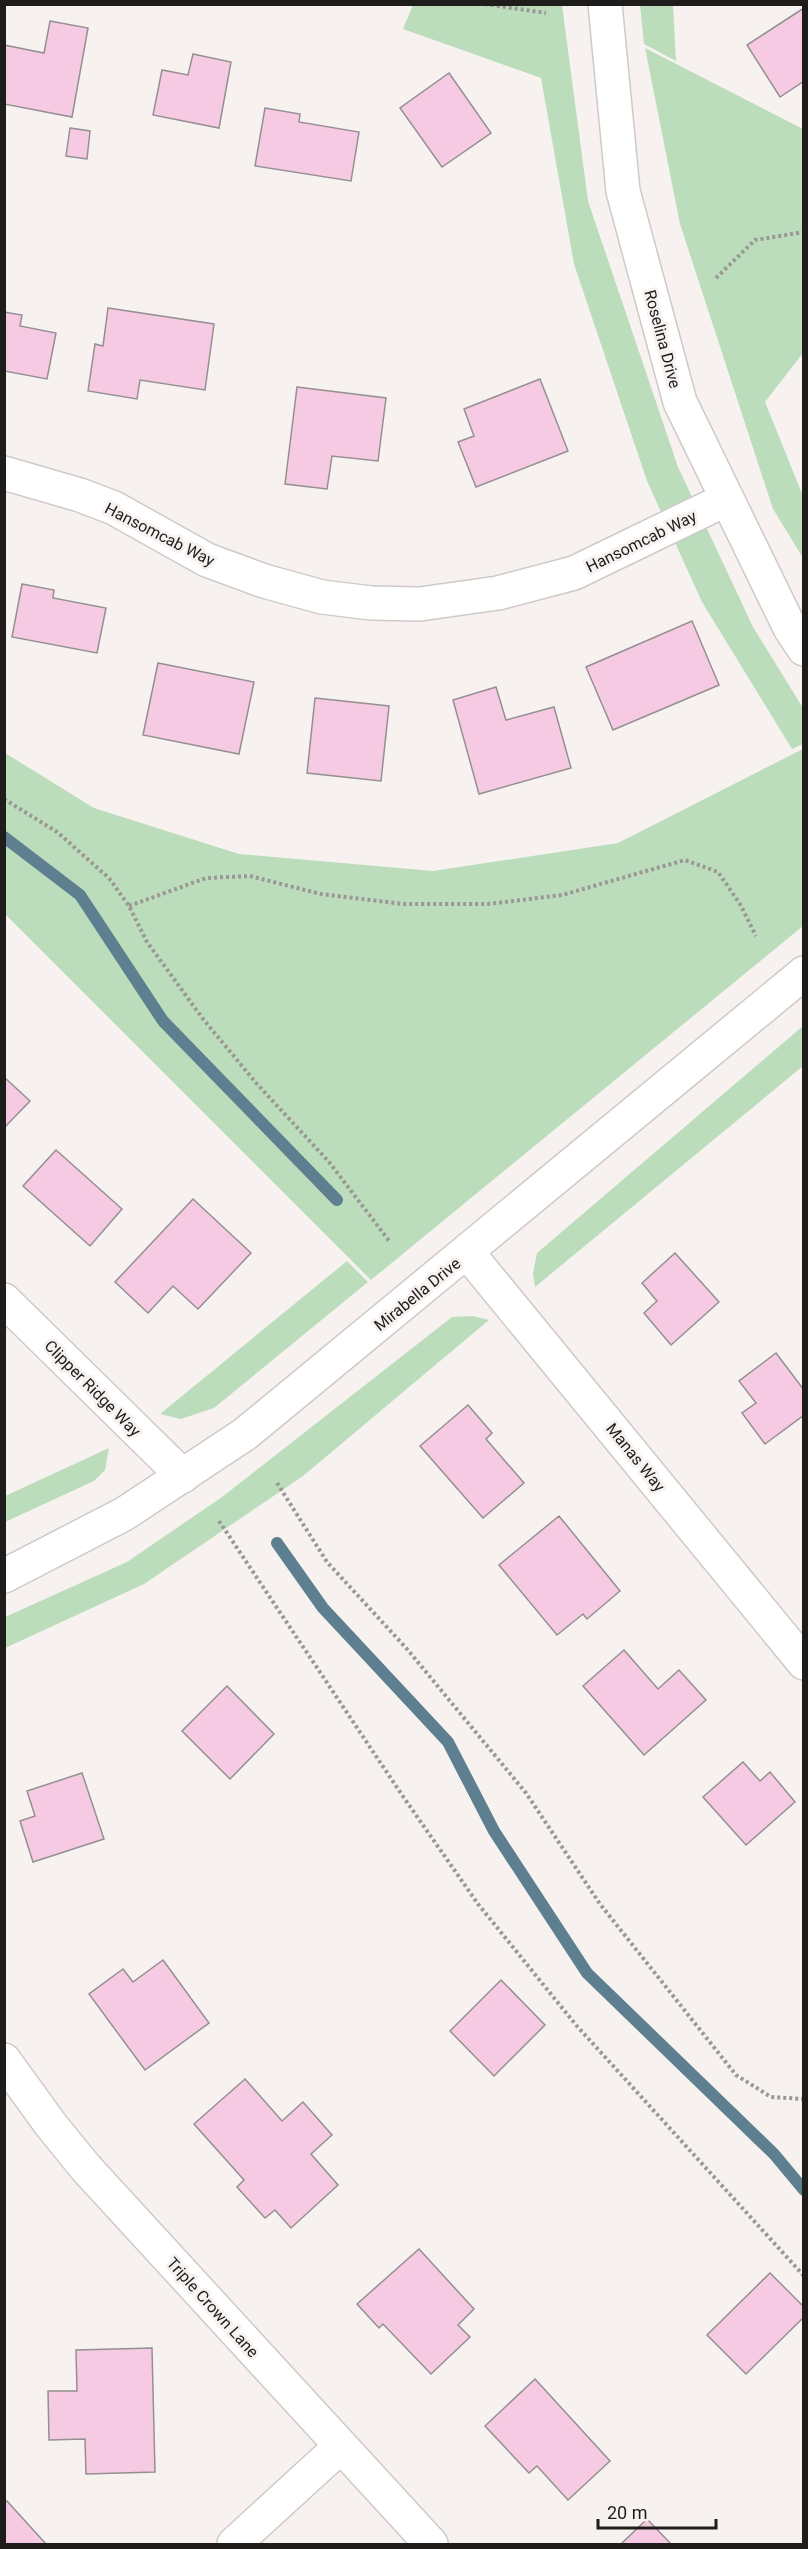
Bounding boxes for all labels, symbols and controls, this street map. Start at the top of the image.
street label: Roselina Drive [640,288,685,390]
street label: Hansomcab Way [102,499,218,570]
street label: Hansomcab Way [583,506,700,576]
street label: Mirabella Drive [370,1254,464,1335]
street label: Clipper Ridge Way [41,1336,145,1441]
street label: Manas Way [602,1419,669,1496]
street label: Triple Crown Lane [163,2253,262,2361]
scale bar [598,2492,716,2530]
text: 20 m [607,2502,647,2523]

